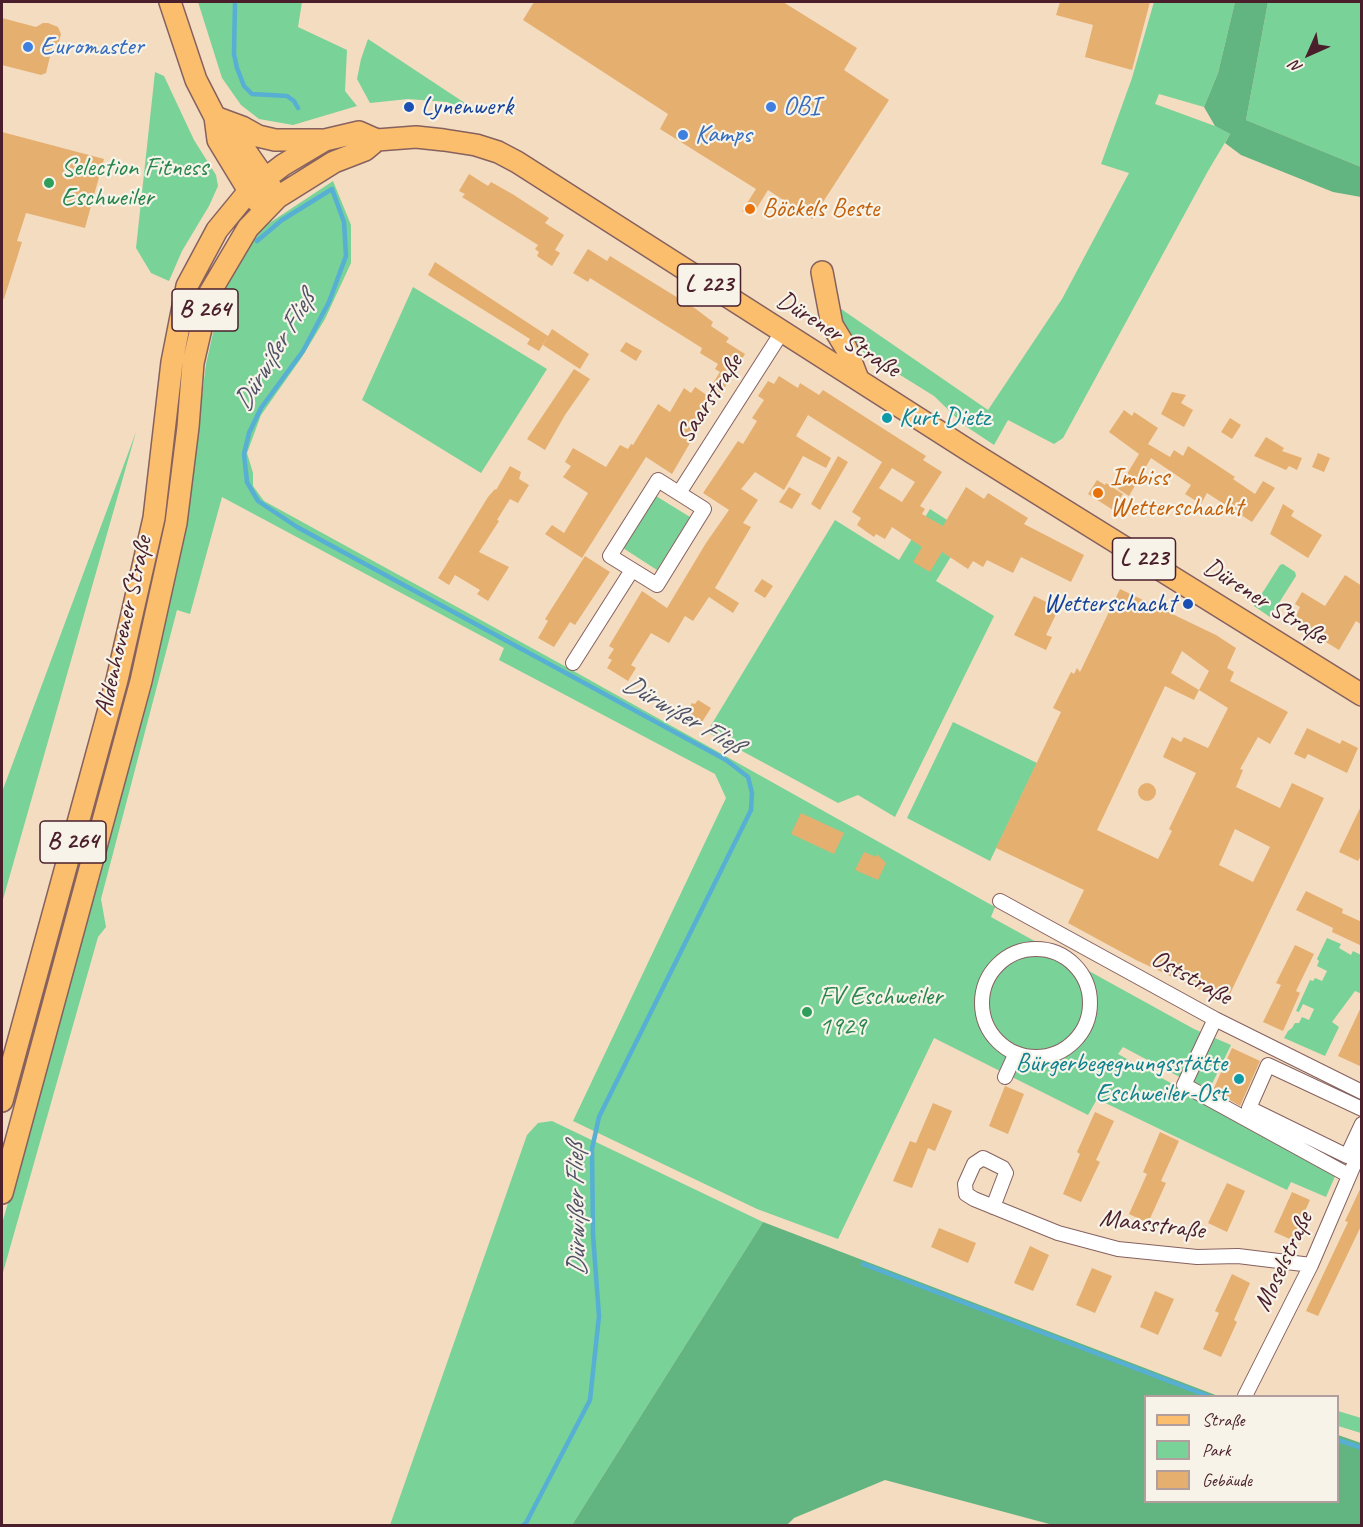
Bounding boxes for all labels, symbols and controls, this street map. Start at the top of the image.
north arrow [1279,24,1339,84]
place label: Euromaster [40,31,144,63]
marker: Euromaster [21,40,35,54]
text: N [1286,56,1307,77]
place label: Lynenwerk [421,91,513,123]
place label: OBI [783,91,820,123]
marker: Lynenwerk [402,100,416,114]
marker: OBI [764,100,778,114]
place label: Kamps [695,119,752,151]
marker: Kamps [676,128,690,142]
place label: Selection Fitness Eschweiler [61,152,208,213]
marker: Selection Fitness Eschweiler [42,176,56,190]
place label: Böckels Beste [762,193,879,225]
marker: Böckels Beste [743,202,757,216]
road number: L 223 [678,264,740,306]
street label: Dürener Straße [771,285,905,385]
water label: Dürwißer Fließ [227,287,323,417]
road number: B 264 [172,289,238,331]
street label: Saarstraße [670,349,750,449]
place label: Kurt Dietz [899,402,990,434]
marker: Kurt Dietz [880,411,894,425]
place label: Imbiss Wetterschacht [1110,462,1243,524]
marker: Imbiss Wetterschacht [1091,486,1105,500]
street label: Aldenhovener Straße [88,533,160,719]
road number: L 223 [1112,538,1176,580]
street label: Dürener Straße [1198,552,1332,652]
place label: Wetterschacht [1043,588,1176,620]
marker: Wetterschacht [1181,597,1195,611]
water label: Dürwißer Fließ [617,668,747,762]
road number: B 264 [40,821,106,863]
street label: Oststraße [1145,943,1237,1013]
place label: FV Eschweiler 1929 [819,981,942,1042]
marker: FV Eschweiler 1929 [800,1005,814,1019]
place label: Bürgerbegegnungsstätte Eschweiler-Ost [1015,1048,1227,1110]
marker: Bürgerbegegnungsstätte Eschweiler-Ost [1232,1072,1246,1086]
water label: Dürwißer Fließ [560,1144,594,1276]
street label: Maasstraße [1098,1203,1206,1247]
street label: Moselstraße [1247,1207,1321,1317]
legend [1144,1395,1339,1503]
text: Straße [1202,1409,1244,1431]
text: Park [1202,1439,1231,1461]
text: Gebäude [1202,1469,1252,1491]

